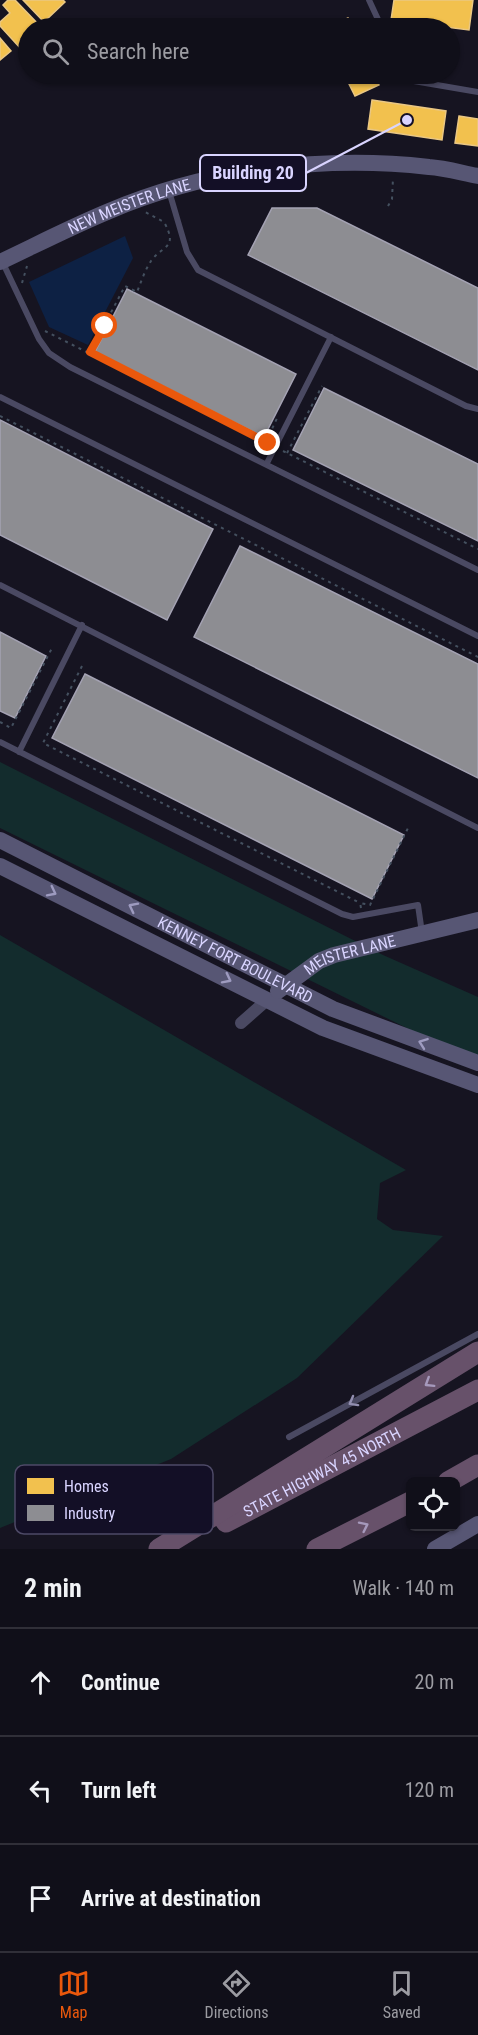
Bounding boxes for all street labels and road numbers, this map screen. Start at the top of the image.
street label: NEW MEISTER LANE [65,175,192,238]
street label: KENNEY FORT BOULEVARD [155,912,316,1007]
street label: MEISTER LANE [300,931,397,978]
street label: STATE HIGHWAY 45 NORTH [240,1423,404,1521]

